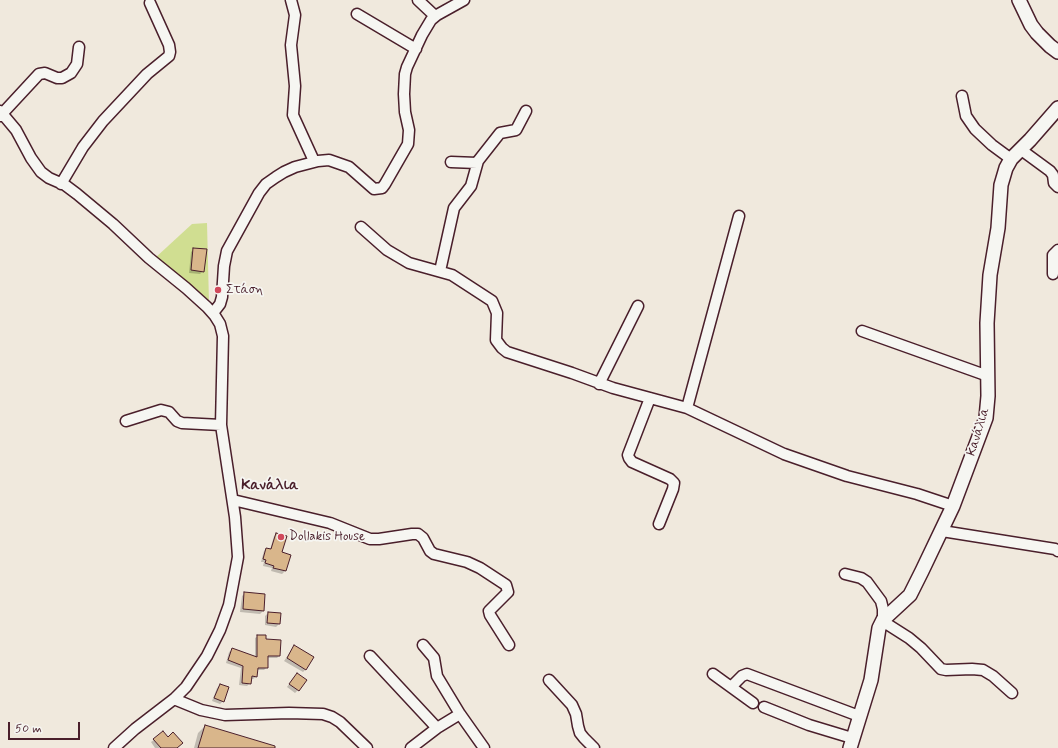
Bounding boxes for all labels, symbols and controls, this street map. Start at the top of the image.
place label: Στάση [226,282,263,298]
marker: Στάση [213,285,223,295]
street label: Κανάλια [964,406,994,458]
district label: Κανάλια [241,477,299,495]
place label: Dollakis House [289,529,365,545]
marker: Dollakis House [276,532,286,542]
scale bar [10,714,82,740]
text: 50 m [15,721,42,737]

